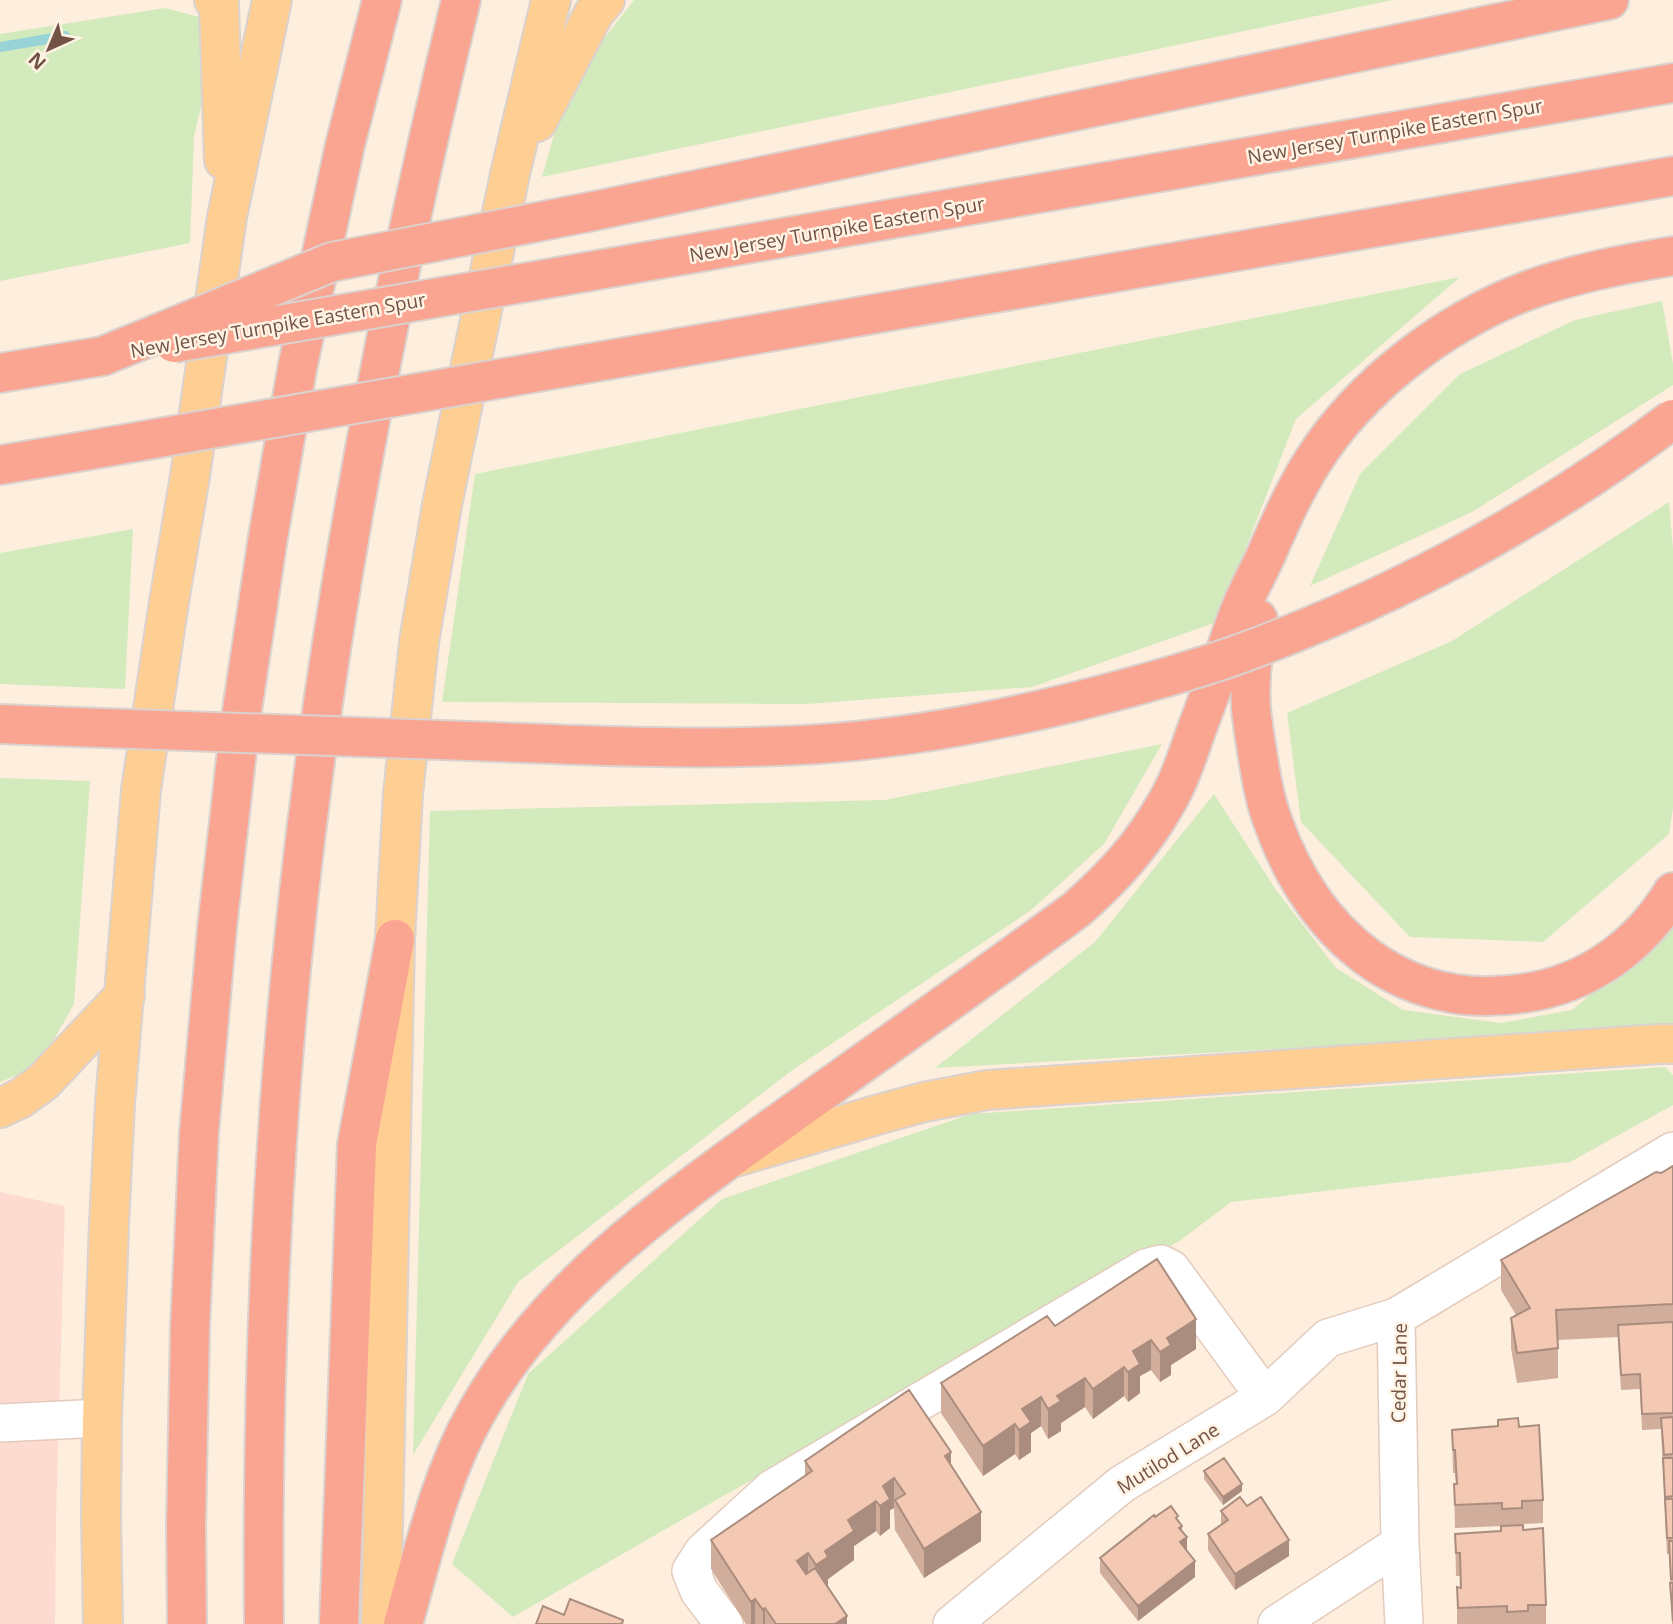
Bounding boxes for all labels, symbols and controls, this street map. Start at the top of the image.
north arrow [14,14,84,84]
text: N [23,47,52,76]
street label: New Jersey Turnpike Eastern Spur [1245,92,1545,170]
street label: New Jersey Turnpike Eastern Spur [687,190,987,268]
street label: New Jersey Turnpike Eastern Spur [128,286,428,364]
street label: Cedar Lane [1385,1323,1413,1423]
street label: Mutilod Lane [1112,1416,1224,1500]

